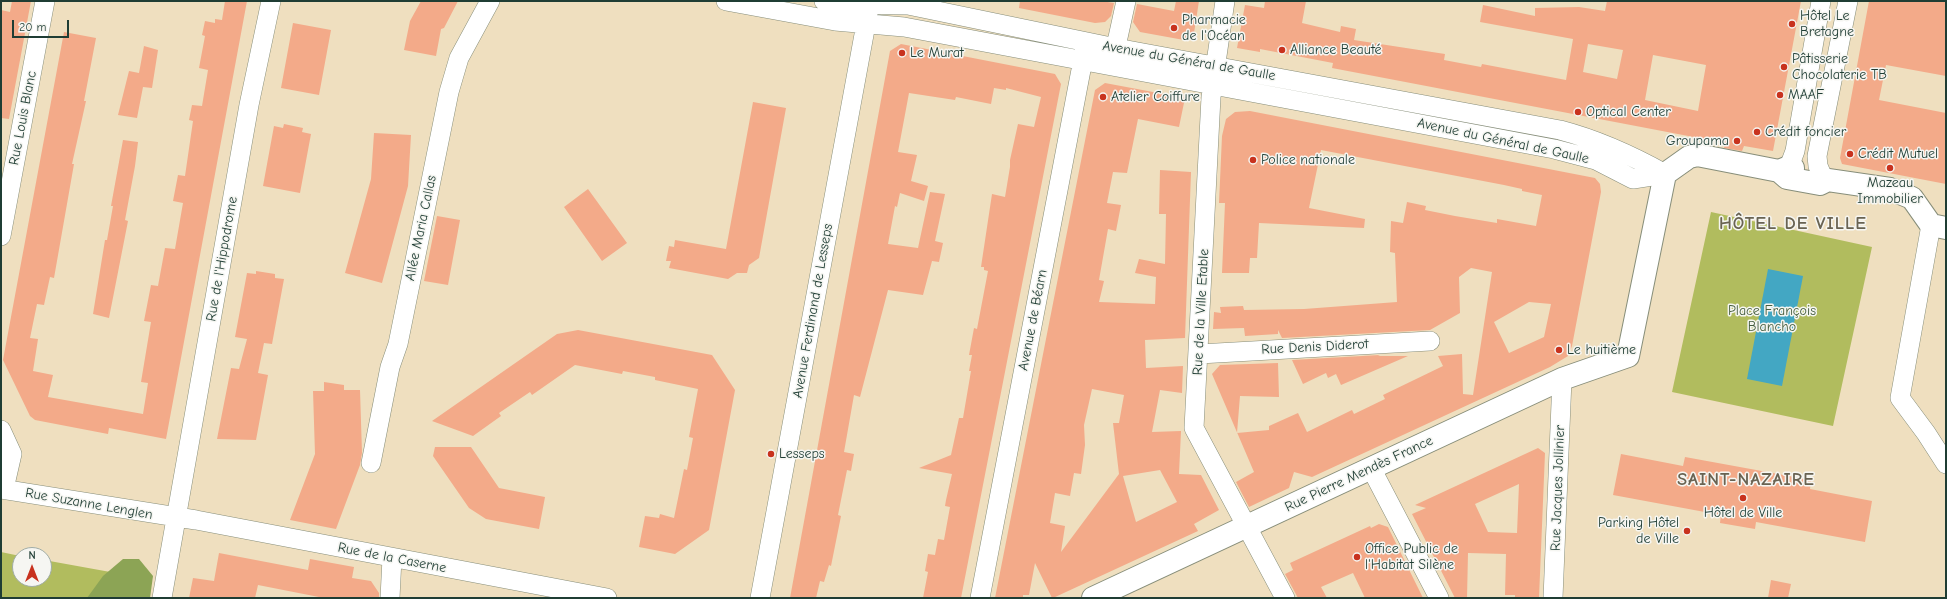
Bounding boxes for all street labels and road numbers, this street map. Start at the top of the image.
street label: Avenue du Général de Gaulle [1101,38,1277,84]
street label: Rue Louis Blanc [6,69,40,167]
street label: Avenue du Général de Gaulle [1416,115,1590,167]
street label: Allée Maria Callas [402,174,440,282]
street label: Rue de l'Hippodrome [203,195,241,323]
street label: Avenue Ferdinand de Lesseps [789,222,837,400]
street label: Rue de la Ville Etable [1189,248,1213,376]
street label: Avenue de Béarn [1015,268,1051,372]
street label: Rue Denis Diderot [1261,336,1369,358]
street label: Rue Jacques Jollinier [1547,425,1569,551]
street label: Rue Pierre Mendès France [1282,432,1436,516]
street label: Rue Suzanne Lenglen [24,485,154,523]
street label: Rue de la Caserne [336,539,448,577]

